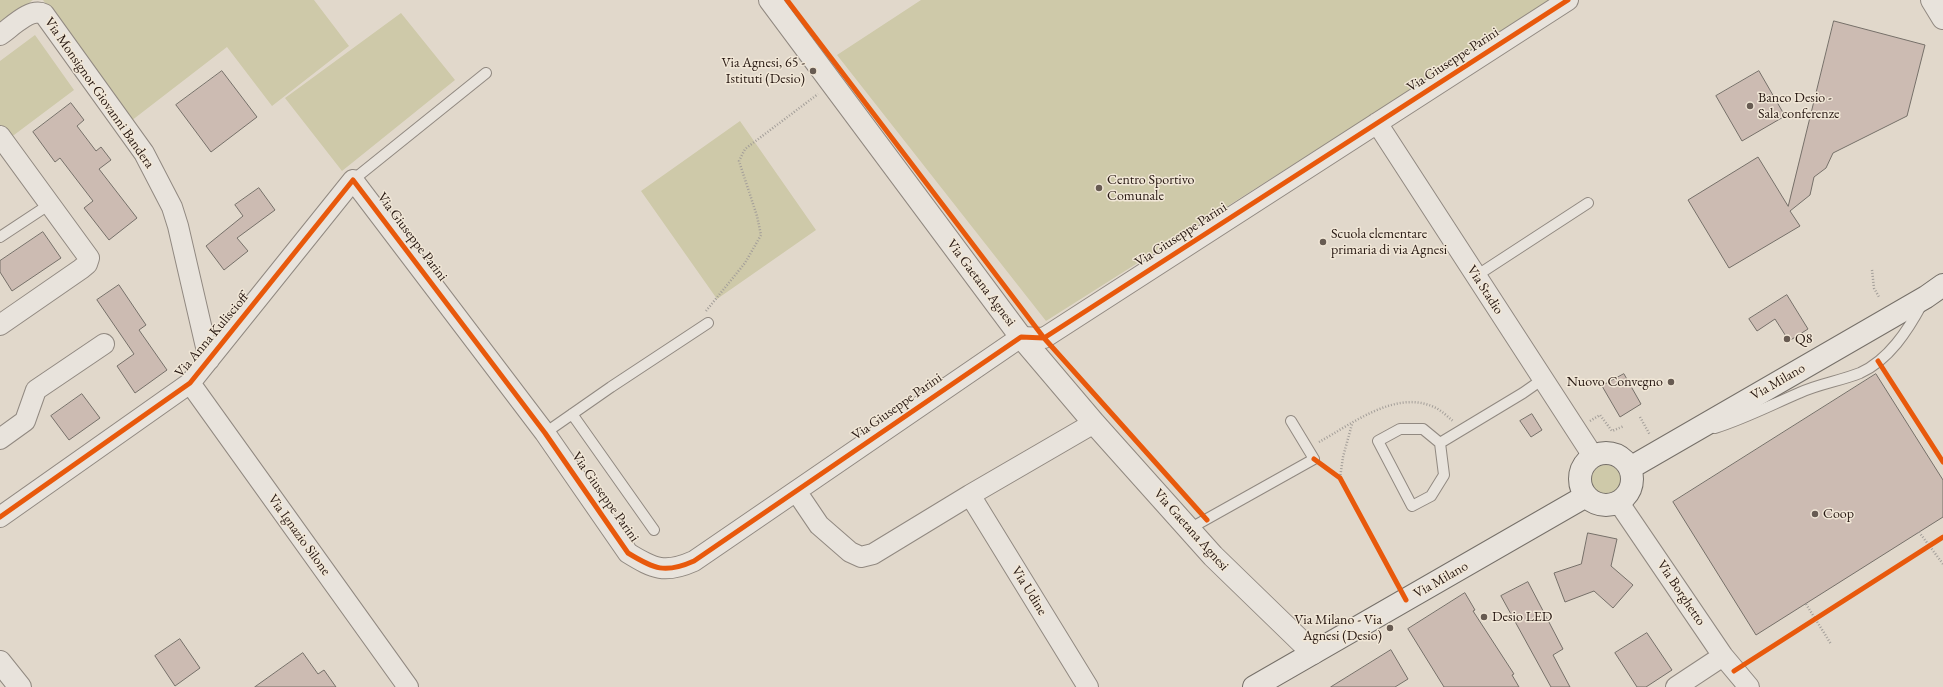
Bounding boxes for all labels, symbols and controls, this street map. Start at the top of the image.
street label: Via Monsignor Giovanni Bandera [40,14,158,172]
street label: Via Giuseppe Parini [1404,24,1502,96]
place label: Via Agnesi, 65 - Istituti (Desio) [721,55,805,88]
marker: Via Agnesi, 65 - Istituti (Desio) [808,66,818,76]
place label: Banco Desio - Sala conferenze [1758,90,1839,122]
marker: Banco Desio - Sala conferenze [1745,101,1755,111]
place label: Centro Sportivo Comunale [1107,172,1195,204]
marker: Centro Sportivo Comunale [1094,183,1104,193]
street label: Via Giuseppe Parini [373,190,451,284]
street label: Via Giuseppe Parini [1132,199,1230,271]
place label: Scuola elementare primaria di via Agnesi [1331,226,1447,258]
street label: Via Gaetana Agnesi [943,236,1019,330]
marker: Scuola elementare primaria di via Agnesi [1318,237,1328,247]
street label: Via Stadio [1463,262,1507,318]
street label: Via Anna Kuliscioff [171,289,253,381]
place label: Q8 [1795,331,1812,347]
marker: Q8 [1782,334,1792,344]
street label: Via Milano [1748,360,1808,404]
street label: Via Giuseppe Parini [849,370,945,444]
place label: Nuovo Convegno [1567,374,1663,390]
marker: Nuovo Convegno [1666,377,1676,387]
street label: Via Giuseppe Parini [568,449,642,545]
street label: Via Gaetana Agnesi [1150,486,1232,574]
street label: Via Ignazio Silone [264,491,334,579]
place label: Coop [1823,506,1854,522]
marker: Coop [1810,509,1820,519]
street label: Via Borghetto [1653,557,1709,629]
street label: Via Milano [1411,558,1471,602]
street label: Via Udine [1007,563,1051,619]
place label: Desio LED [1492,609,1552,625]
place label: Via Milano - Via Agnesi (Desio) [1294,612,1382,644]
marker: Desio LED [1479,612,1489,622]
marker: Via Milano - Via Agnesi (Desio) [1385,623,1395,633]

